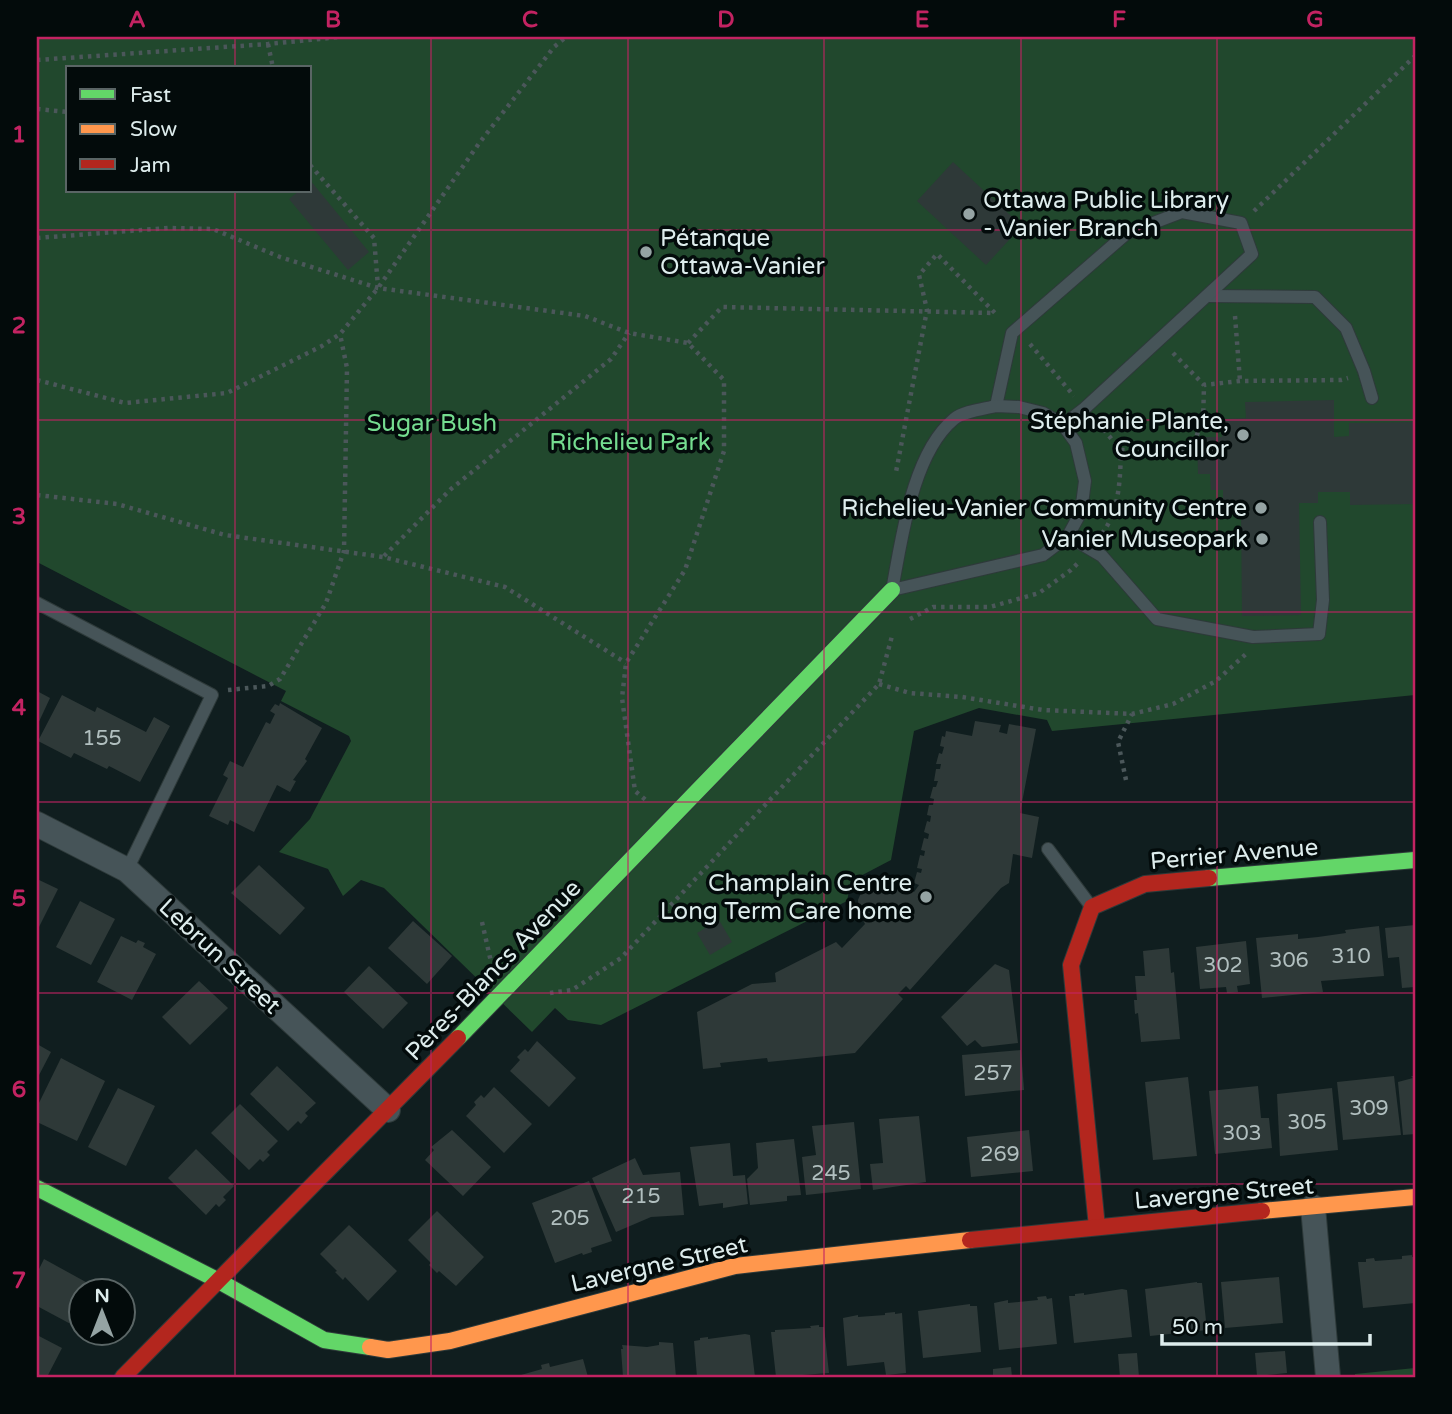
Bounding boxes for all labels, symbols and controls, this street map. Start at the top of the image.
text: A [128,6,146,34]
text: B [325,6,341,34]
text: C [522,6,538,34]
text: D [717,6,735,34]
text: E [915,6,929,34]
text: F [1112,6,1126,34]
text: G [1306,6,1324,34]
legend [66,66,312,192]
text: Fast [130,83,171,108]
text: Slow [130,117,178,142]
text: 1 [12,121,26,149]
text: Jam [130,153,171,178]
place label: Ottawa Public Library - Vanier Branch [983,186,1229,243]
marker: Ottawa Public Library - Vanier Branch [961,206,977,222]
place label: Pétanque Ottawa-Vanier [660,224,825,281]
marker: Pétanque Ottawa-Vanier [638,244,654,260]
text: 2 [12,312,26,340]
place label: Stéphanie Plante, Councillor [1030,407,1230,464]
park label: Sugar Bush [367,409,497,438]
marker: Stéphanie Plante, Councillor [1235,427,1251,443]
park label: Richelieu Park [549,428,711,457]
place label: Richelieu-Vanier Community Centre [841,494,1247,523]
marker: Richelieu-Vanier Community Centre [1253,500,1269,516]
text: 3 [12,503,26,531]
place label: Vanier Museopark [1041,525,1248,554]
marker: Vanier Museopark [1254,531,1270,547]
text: 4 [12,694,27,722]
house number: 155 [82,726,122,751]
street label: Perrier Avenue [1149,833,1319,876]
place label: Champlain Centre Long Term Care home [660,869,912,926]
street label: Pères-Blancs Avenue [400,874,587,1067]
text: 5 [12,885,26,913]
marker: Champlain Centre Long Term Care home [918,889,934,905]
street label: Lebrun Street [153,893,287,1020]
house number: 310 [1331,944,1371,969]
house number: 306 [1269,948,1309,973]
house number: 302 [1203,953,1243,978]
house number: 257 [973,1061,1013,1086]
text: 6 [12,1076,26,1104]
house number: 309 [1349,1096,1389,1121]
house number: 305 [1287,1110,1327,1135]
house number: 303 [1222,1121,1262,1146]
house number: 269 [980,1142,1020,1167]
house number: 245 [811,1161,851,1186]
street label: Lavergne Street [1133,1171,1315,1216]
house number: 215 [621,1184,661,1209]
house number: 205 [550,1206,590,1231]
street label: Lavergne Street [568,1230,750,1299]
text: 7 [12,1267,26,1295]
north arrow [66,1278,136,1348]
text: N [94,1285,110,1307]
scale bar [1162,1302,1370,1346]
text: 50 m [1172,1315,1223,1340]

